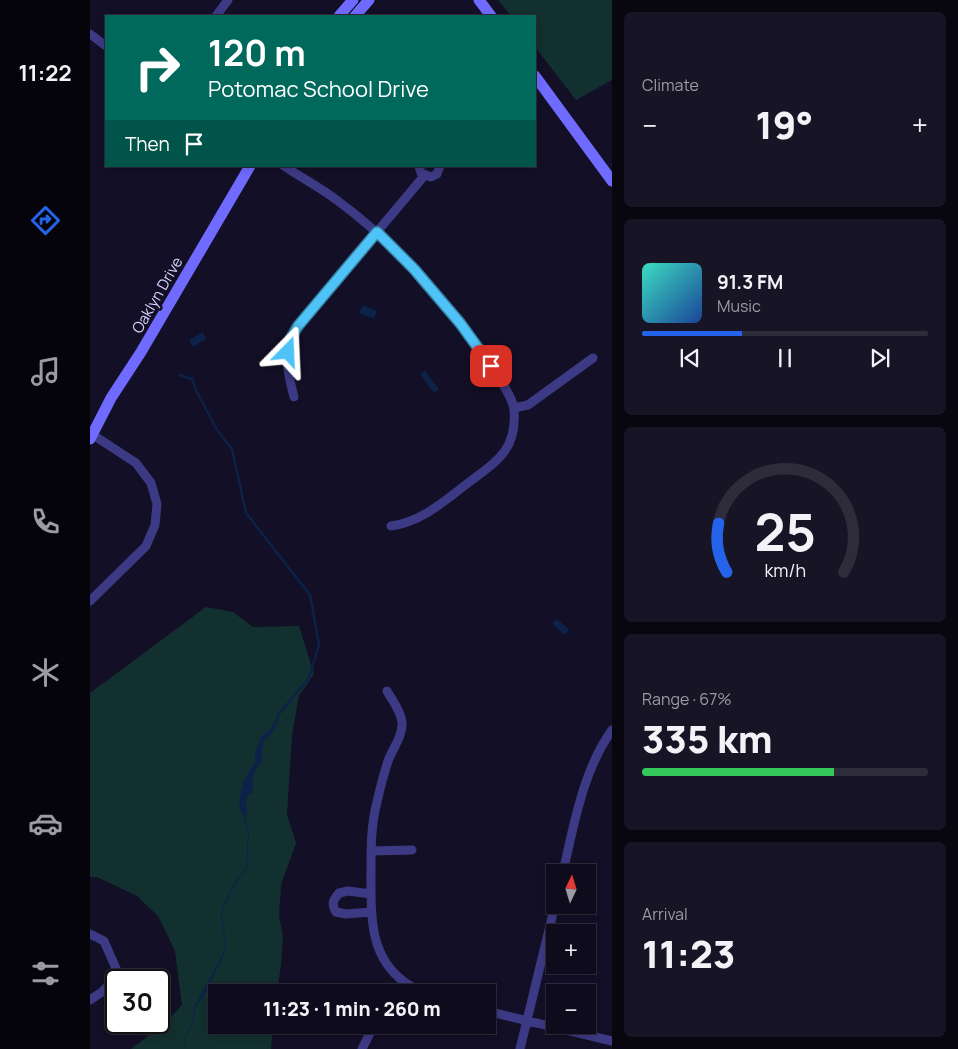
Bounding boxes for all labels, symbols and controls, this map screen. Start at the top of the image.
text: 120 m [208,29,306,77]
icon: right [125,35,190,100]
text: 11:22 [18,58,72,88]
text: Potomac School Drive [208,74,429,104]
text: Climate [642,74,699,96]
text: 19° [755,98,813,150]
text: − [642,106,657,144]
text: + [912,106,928,144]
icon: arrive [180,130,208,158]
text: Then [125,131,170,157]
icon: directions [28,203,63,238]
street label: Oaklyn Drive [127,253,187,337]
text: 91.3 FM [717,269,783,295]
text: Music [717,295,761,317]
position arrow [261,325,313,377]
icon: previous [676,344,704,372]
icon: pause [771,344,799,372]
icon: next [866,344,894,372]
pin [470,345,512,387]
icon: arrive [477,352,505,380]
icon: music [28,354,63,389]
text: 25 [754,496,816,567]
icon: phone [28,504,63,539]
text: km/h [764,558,806,582]
icon: climate [28,655,63,690]
text: Range · 67% [642,688,732,710]
text: 335 km [642,712,773,764]
icon: car [28,806,63,841]
north arrow [546,864,596,914]
map controls [546,864,596,1034]
text: Arrival [642,903,688,925]
button: + [546,924,596,974]
text: 11:23 [642,927,735,979]
icon: filters [28,956,63,991]
speed limit sign: 30 [105,969,170,1034]
button: − [546,984,596,1034]
text: 11:23 · 1 min · 260 m [263,996,441,1022]

